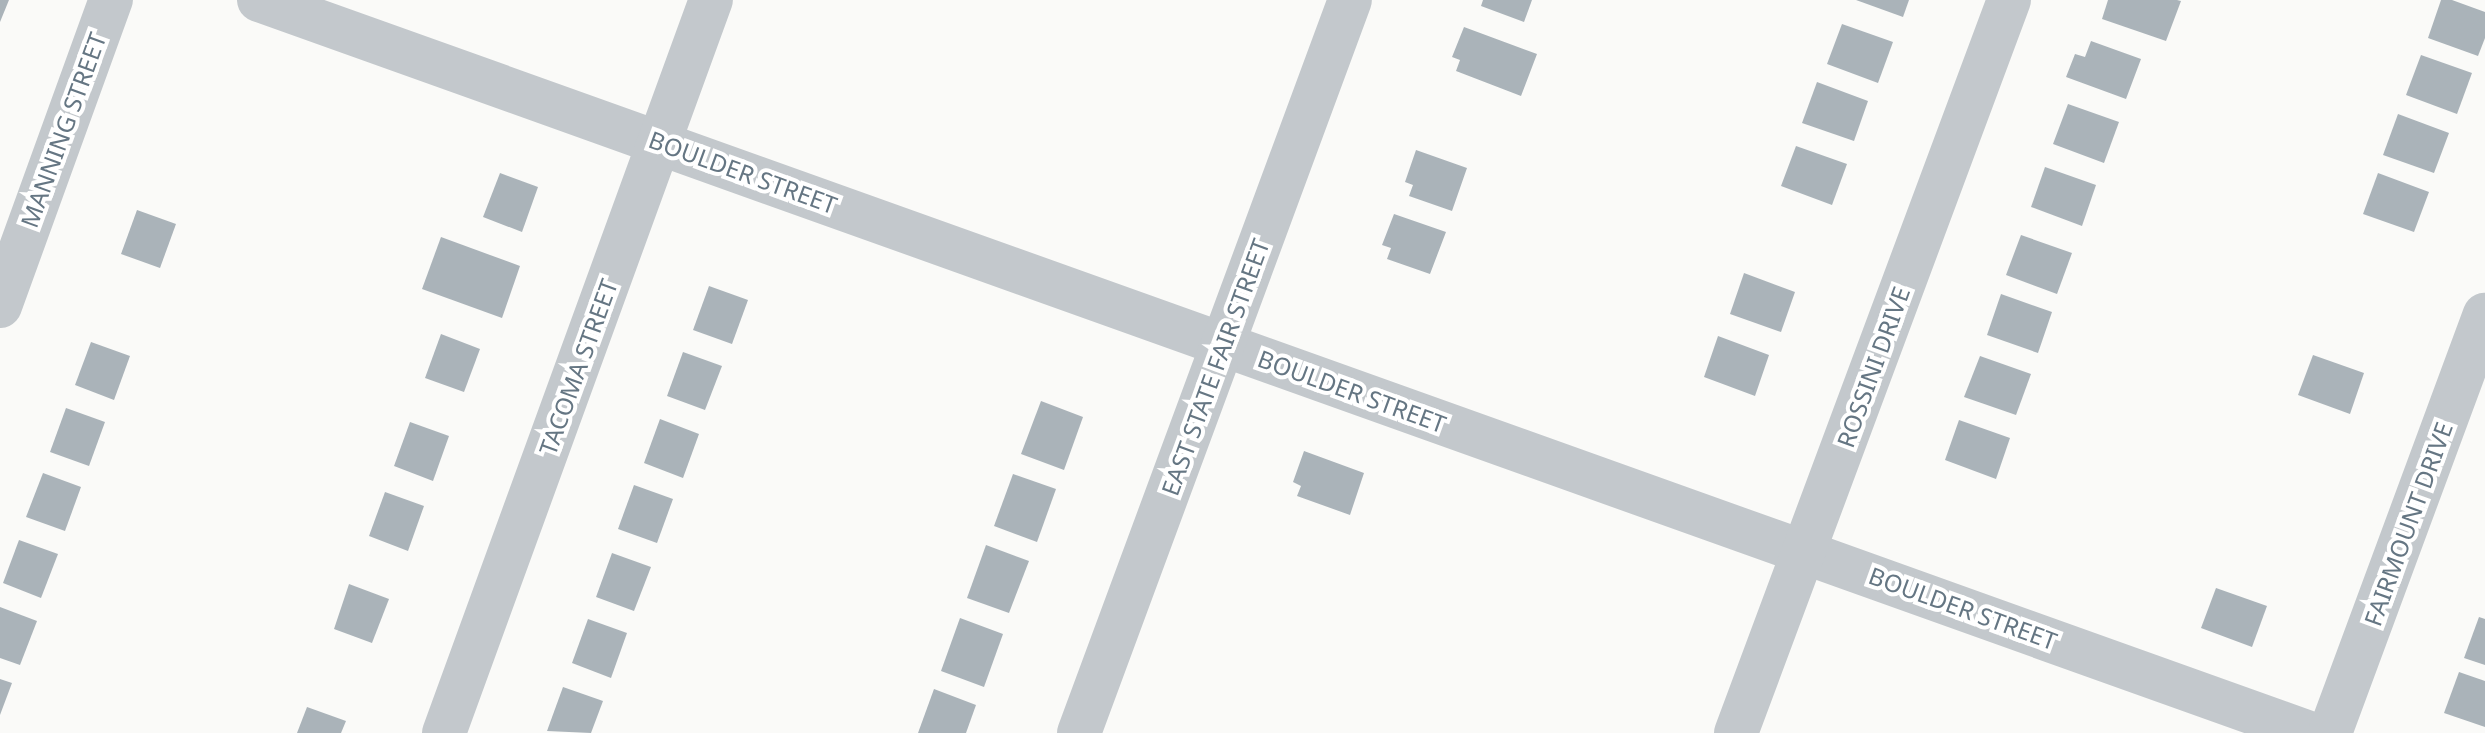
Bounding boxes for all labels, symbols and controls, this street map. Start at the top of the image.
street label: MANNING STREET [14,29,112,231]
street label: BOULDER STREET [645,125,841,219]
street label: EAST STATE FAIR STREET [1155,235,1275,499]
street label: TACOMA STREET [533,275,623,459]
street label: ROSSINI DRIVE [1831,283,1915,451]
street label: BOULDER STREET [1254,344,1450,438]
street label: FAIRMOUNT DRIVE [2358,418,2458,630]
street label: BOULDER STREET [1865,561,2061,655]

